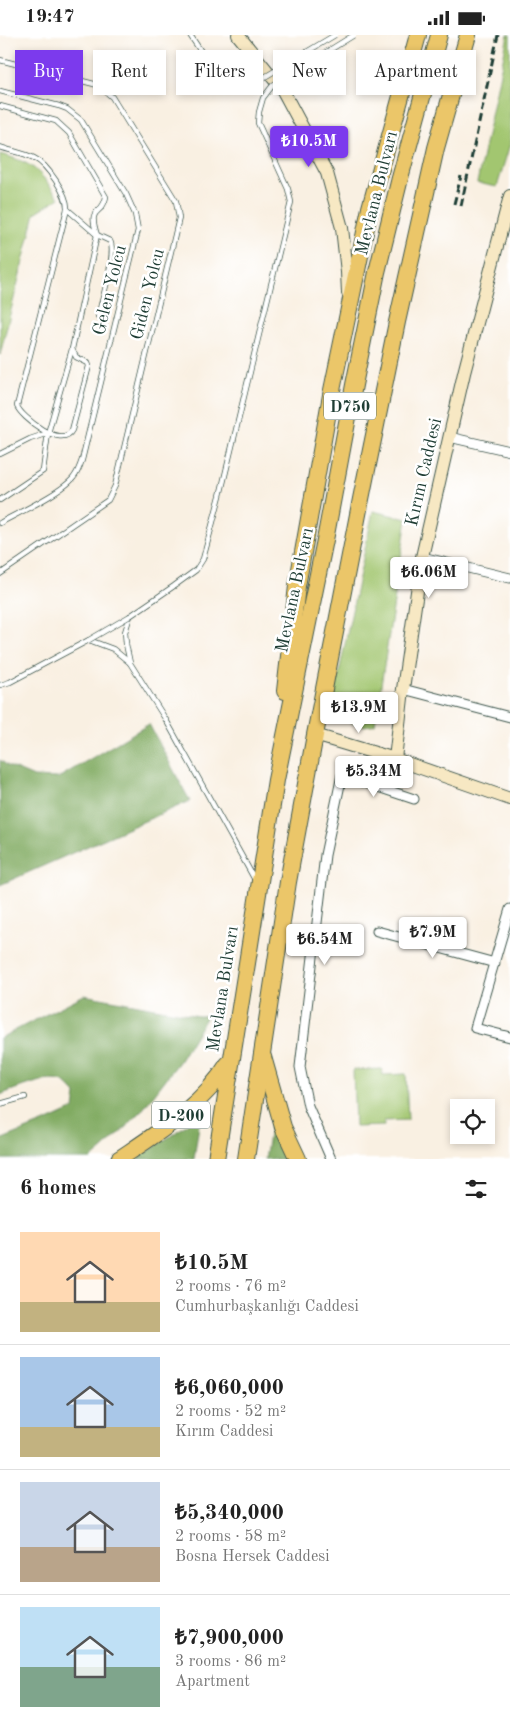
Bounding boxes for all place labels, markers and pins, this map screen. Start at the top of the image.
pin: ₺10.5M [268,125,350,168]
pin: ₺6.06M [388,557,470,599]
pin: ₺13.9M [318,691,400,734]
pin: ₺5.34M [333,755,415,798]
pin: ₺7.9M [398,917,468,959]
pin: ₺6.54M [284,923,366,966]

